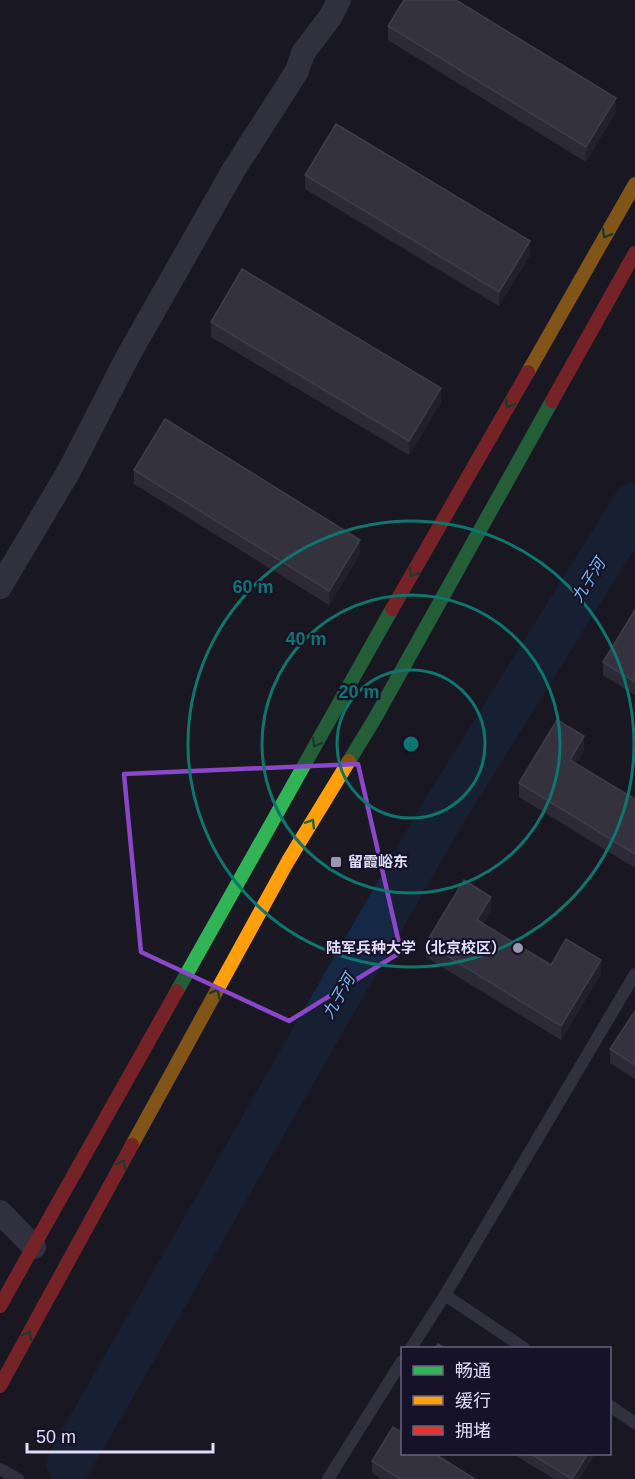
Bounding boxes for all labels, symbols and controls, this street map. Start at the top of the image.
one-way arrow [602,228,613,238]
one-way arrow [505,398,516,408]
water label: 九子河 [568,553,610,605]
one-way arrow [408,567,420,577]
text: 60 m [232,577,274,597]
text: 40 m [285,629,327,649]
text: 20 m [338,682,380,702]
centre of rings [401,734,421,754]
one-way arrow [312,736,323,747]
one-way arrow [304,819,316,829]
place label: 留霞峪东 [348,853,408,870]
marker: 留霞峪东 [329,855,343,869]
place label: 陆军兵种大学（北京校区） [326,939,506,956]
marker: 陆军兵种大学（北京校区） [511,941,525,955]
water label: 九子河 [319,969,359,1021]
one-way arrow [209,989,220,999]
one-way arrow [115,1160,126,1170]
one-way arrow [21,1331,32,1341]
legend [401,1347,611,1455]
text: 畅通 [455,1361,491,1381]
text: 缓行 [455,1391,491,1411]
scale bar [27,1416,213,1454]
text: 拥堵 [455,1421,491,1441]
text: 50 m [36,1427,76,1447]

